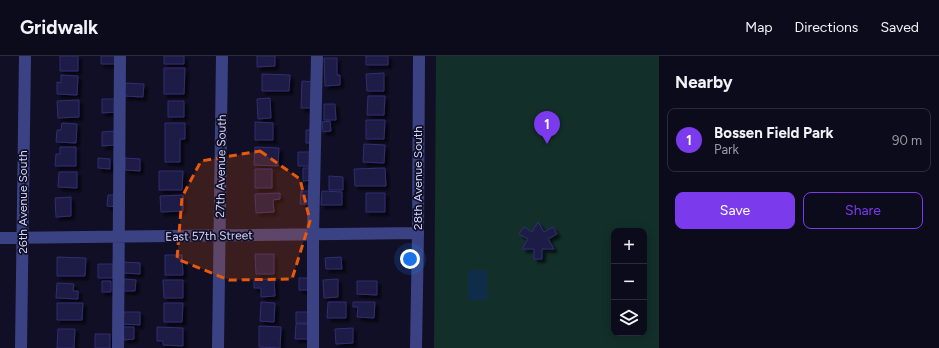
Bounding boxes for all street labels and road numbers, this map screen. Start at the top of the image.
street label: 27th Avenue South [213,114,229,218]
street label: 28th Avenue South [411,126,425,230]
street label: 26th Avenue South [16,150,30,254]
street label: East 57th Street [165,228,253,244]

